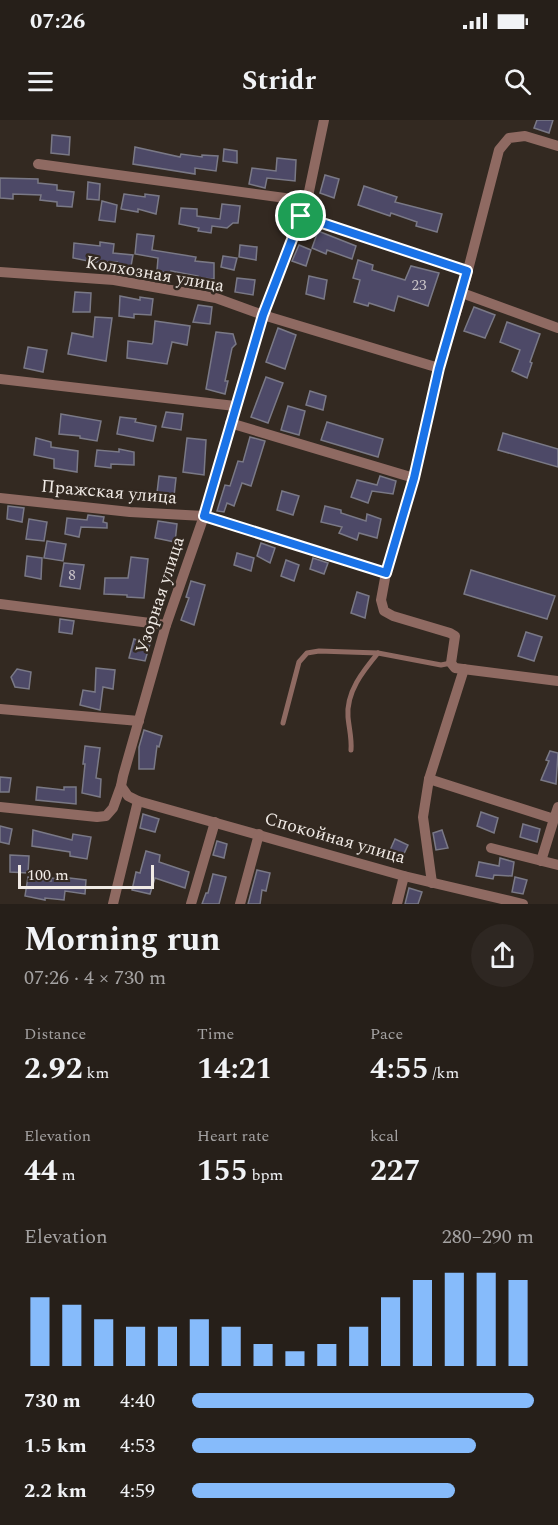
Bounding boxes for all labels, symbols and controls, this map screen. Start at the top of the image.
text: 07:26 [30,5,85,38]
text: Stridr [242,60,316,102]
icon: menu [24,65,57,98]
icon: search [501,65,534,98]
pin [275,190,326,241]
icon: arrive [284,199,317,232]
street label: Колхозная улица [83,249,227,300]
house number: 23 [411,274,427,297]
street label: Пражская улица [40,473,178,511]
street label: Узорная улица [128,533,192,657]
house number: 8 [68,564,76,587]
street label: Спокойная улица [261,805,409,871]
scale bar [18,862,154,890]
text: 100 m [27,863,69,887]
text: Morning run [24,915,221,965]
button: share [471,924,534,987]
text: 07:26 · 4 × 730 m [24,963,166,993]
text: Distance [24,1022,86,1046]
text: Time [197,1022,234,1046]
text: Pace [370,1022,403,1046]
text: 2.92 [24,1046,83,1092]
text: 14:21 [197,1046,272,1092]
text: 4:55 [370,1046,429,1092]
text: km [83,1061,109,1085]
text: /km [429,1061,459,1085]
text: Elevation [24,1124,91,1148]
text: Heart rate [197,1124,269,1148]
text: kcal [370,1124,399,1148]
text: 44 [24,1148,58,1194]
text: 155 [197,1148,248,1194]
text: 227 [370,1148,421,1194]
text: m [58,1163,75,1187]
text: bpm [248,1163,283,1187]
text: Elevation [24,1222,108,1252]
text: 280–290 m [442,1222,534,1252]
text: 730 m [24,1386,81,1416]
text: 4:40 [120,1386,155,1416]
text: 1.5 km [24,1431,87,1461]
text: 4:53 [120,1431,155,1461]
text: 2.2 km [24,1476,87,1506]
text: 4:59 [120,1476,155,1506]

